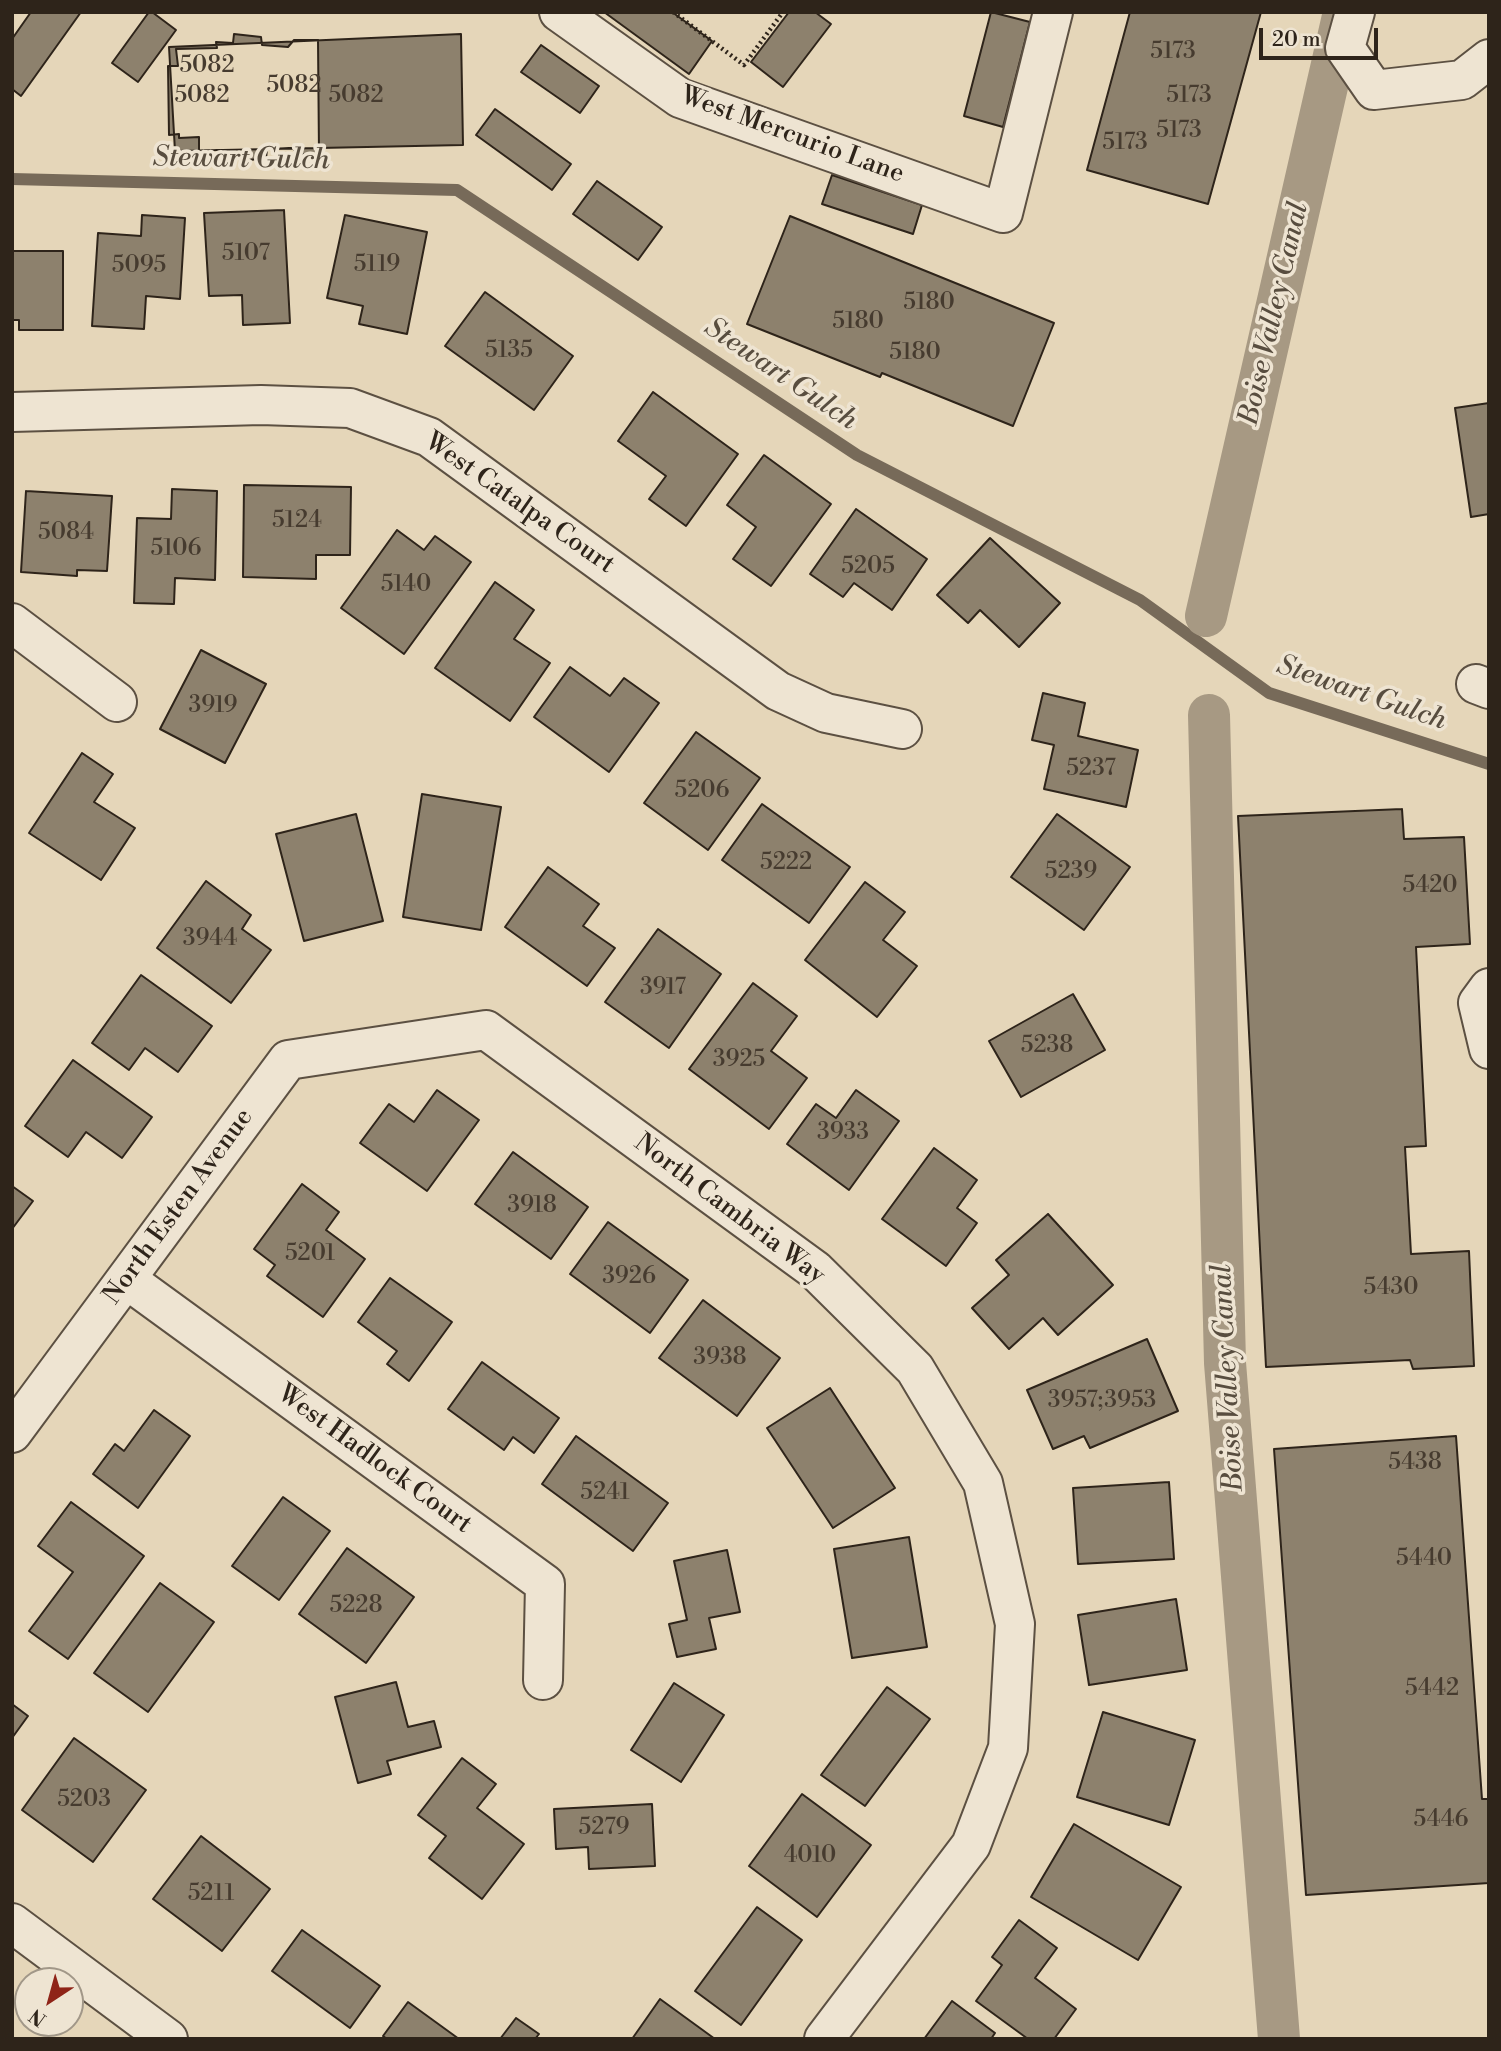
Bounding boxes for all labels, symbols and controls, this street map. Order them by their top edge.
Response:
scale bar [1263,14,1382,58]
text: 20 m [1272,27,1321,53]
house number: 5173 [1150,38,1196,66]
house number: 5082 [179,52,235,80]
house number: 5082 [266,72,322,100]
street label: West Mercurio Lane [676,81,908,191]
house number: 5082 [174,82,230,110]
house number: 5082 [328,82,384,110]
house number: 5173 [1166,82,1212,110]
house number: 5173 [1156,117,1202,145]
house number: 5173 [1102,129,1148,157]
water label: Stewart Gulch [152,142,330,178]
water label: Boise Valley Canal [1233,199,1317,429]
house number: 5107 [222,240,270,268]
house number: 5119 [354,251,400,279]
house number: 5095 [112,252,166,280]
house number: 5180 [903,289,955,317]
house number: 5180 [832,308,884,336]
water label: Stewart Gulch [697,312,863,438]
house number: 5135 [485,337,533,365]
house number: 5180 [889,339,941,367]
street label: West Catalpa Court [418,427,620,581]
house number: 5124 [272,507,322,535]
house number: 5084 [38,519,94,547]
house number: 5106 [150,535,202,563]
house number: 5205 [841,553,895,581]
house number: 5140 [381,571,431,599]
water label: Stewart Gulch [1272,649,1450,739]
house number: 3919 [189,692,237,720]
house number: 5237 [1066,755,1116,783]
house number: 5206 [675,777,729,805]
house number: 5222 [760,849,812,877]
house number: 5239 [1045,858,1097,886]
house number: 5420 [1402,872,1458,900]
house number: 3944 [183,925,237,953]
house number: 3917 [640,974,686,1002]
house number: 5238 [1021,1032,1073,1060]
house number: 3925 [713,1046,765,1074]
street label: North Esten Avenue [98,1103,260,1311]
house number: 3933 [817,1119,869,1147]
street label: North Cambria Way [627,1128,831,1292]
house number: 3918 [507,1192,557,1220]
house number: 5201 [285,1240,335,1268]
house number: 3926 [602,1263,656,1291]
water label: Boise Valley Canal [1206,1263,1252,1493]
house number: 5430 [1364,1274,1418,1302]
house number: 3938 [693,1344,747,1372]
street label: West Hadlock Court [271,1379,477,1541]
house number: 3957;3953 [1048,1387,1156,1415]
house number: 5438 [1388,1449,1442,1477]
house number: 5241 [580,1479,630,1507]
house number: 5440 [1396,1545,1452,1573]
house number: 5228 [330,1592,382,1620]
house number: 5442 [1405,1675,1459,1703]
house number: 5203 [57,1786,111,1814]
house number: 5446 [1414,1806,1468,1834]
house number: 5279 [579,1814,629,1842]
house number: 4010 [784,1842,836,1870]
house number: 5211 [188,1880,234,1908]
north arrow [14,1967,84,2037]
text: N [25,2003,51,2031]

